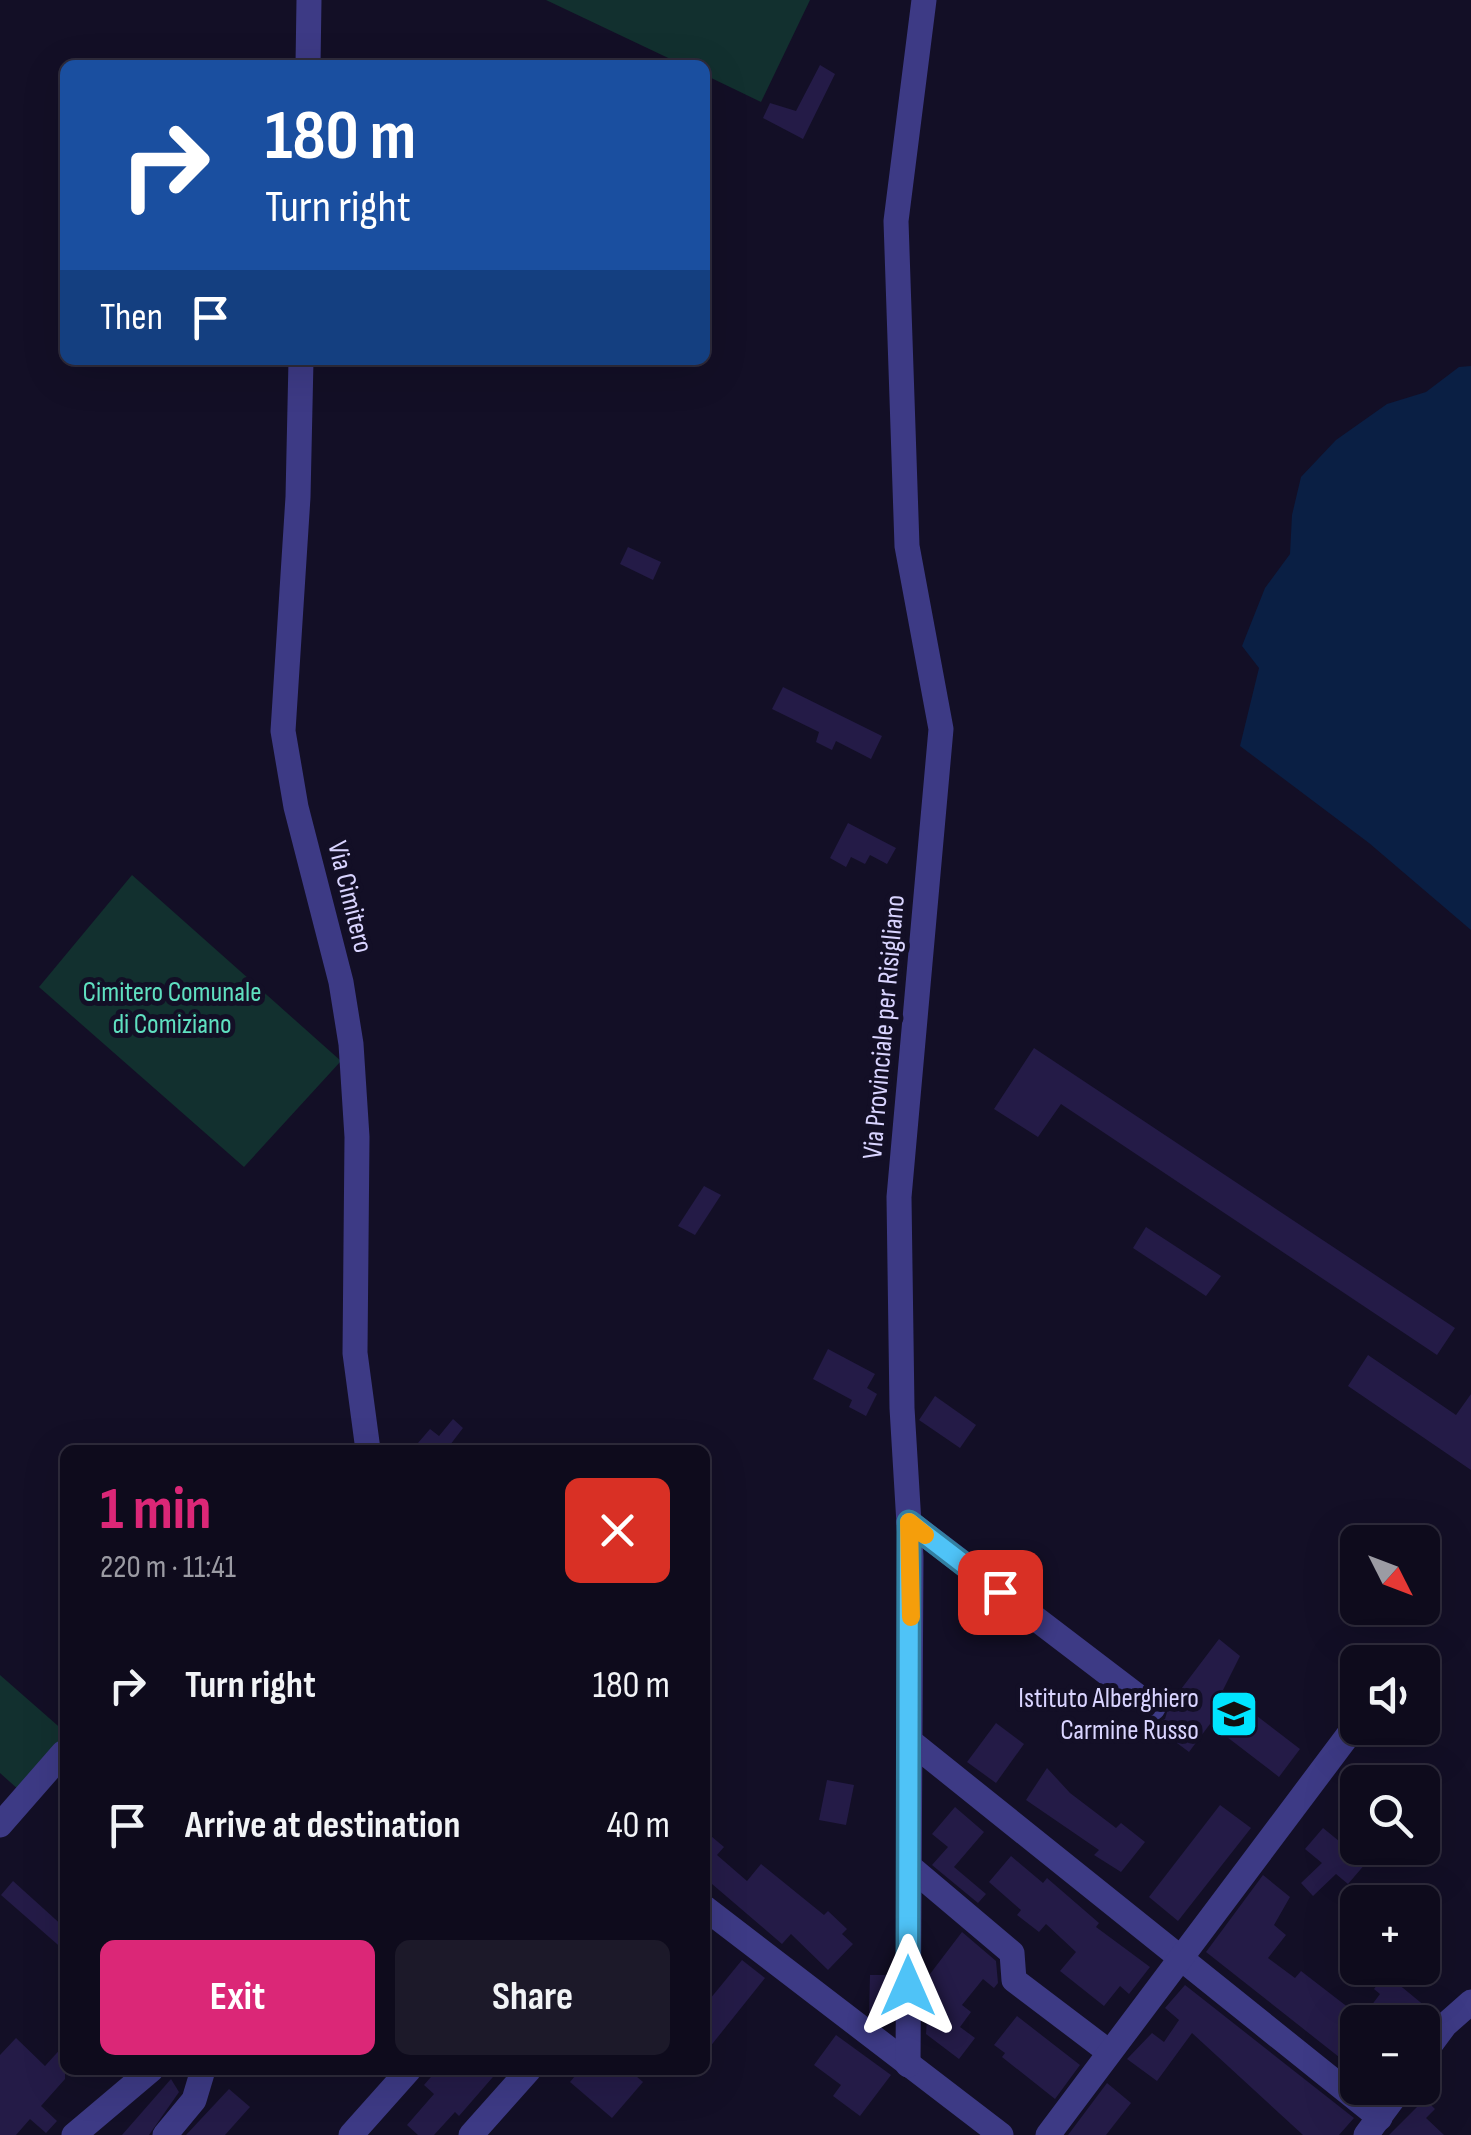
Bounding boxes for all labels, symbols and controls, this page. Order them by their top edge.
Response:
text: 180 m [265,95,416,179]
icon: right [100,100,230,230]
text: Turn right [265,180,411,235]
icon: arrive [183,290,238,345]
text: Then [100,295,163,340]
street label: Via Cimitero [320,838,380,956]
street label: Via Provinciale per Risigliano [856,893,912,1161]
park label: Cimitero Comunale di Comiziano [82,976,262,1041]
text: 1 min [100,1474,212,1546]
button: close [565,1478,670,1583]
north arrow [1340,1525,1440,1625]
map controls [1340,1525,1440,2105]
text: 220 m · 11:41 [100,1548,236,1587]
pin [958,1550,1043,1635]
icon: arrive [973,1565,1028,1620]
button: sound [1340,1645,1440,1745]
icon: right [100,1658,155,1713]
text: Turn right [185,1663,316,1708]
text: 180 m [593,1663,670,1708]
place label: Istituto Alberghiero Carmine Russo [1018,1682,1199,1747]
school or university icon: Istituto Alberghiero Carmine Russo [1208,1688,1260,1740]
button: search [1340,1765,1440,1865]
icon: arrive [100,1798,155,1853]
text: Arrive at destination [185,1803,460,1848]
text: 40 m [607,1803,670,1848]
button: + [1340,1885,1440,1985]
position arrow [856,1934,960,2038]
button: Exit [100,1940,375,2055]
button: Share [395,1940,670,2055]
button: − [1340,2005,1440,2105]

